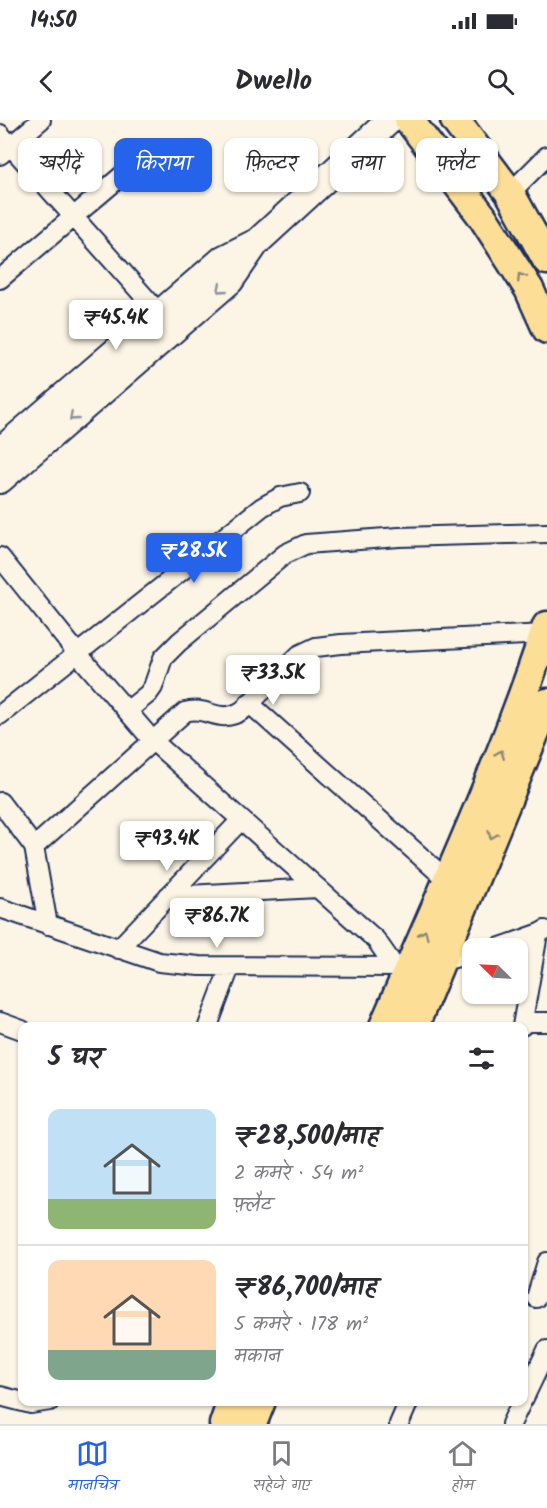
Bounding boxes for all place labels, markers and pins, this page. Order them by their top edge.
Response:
pin: ₹45.4K [67,300,165,351]
pin: ₹28.5K [145,533,243,584]
pin: ₹33.5K [224,655,322,706]
pin: ₹93.4K [118,821,216,872]
pin: ₹86.7K [168,898,266,949]

